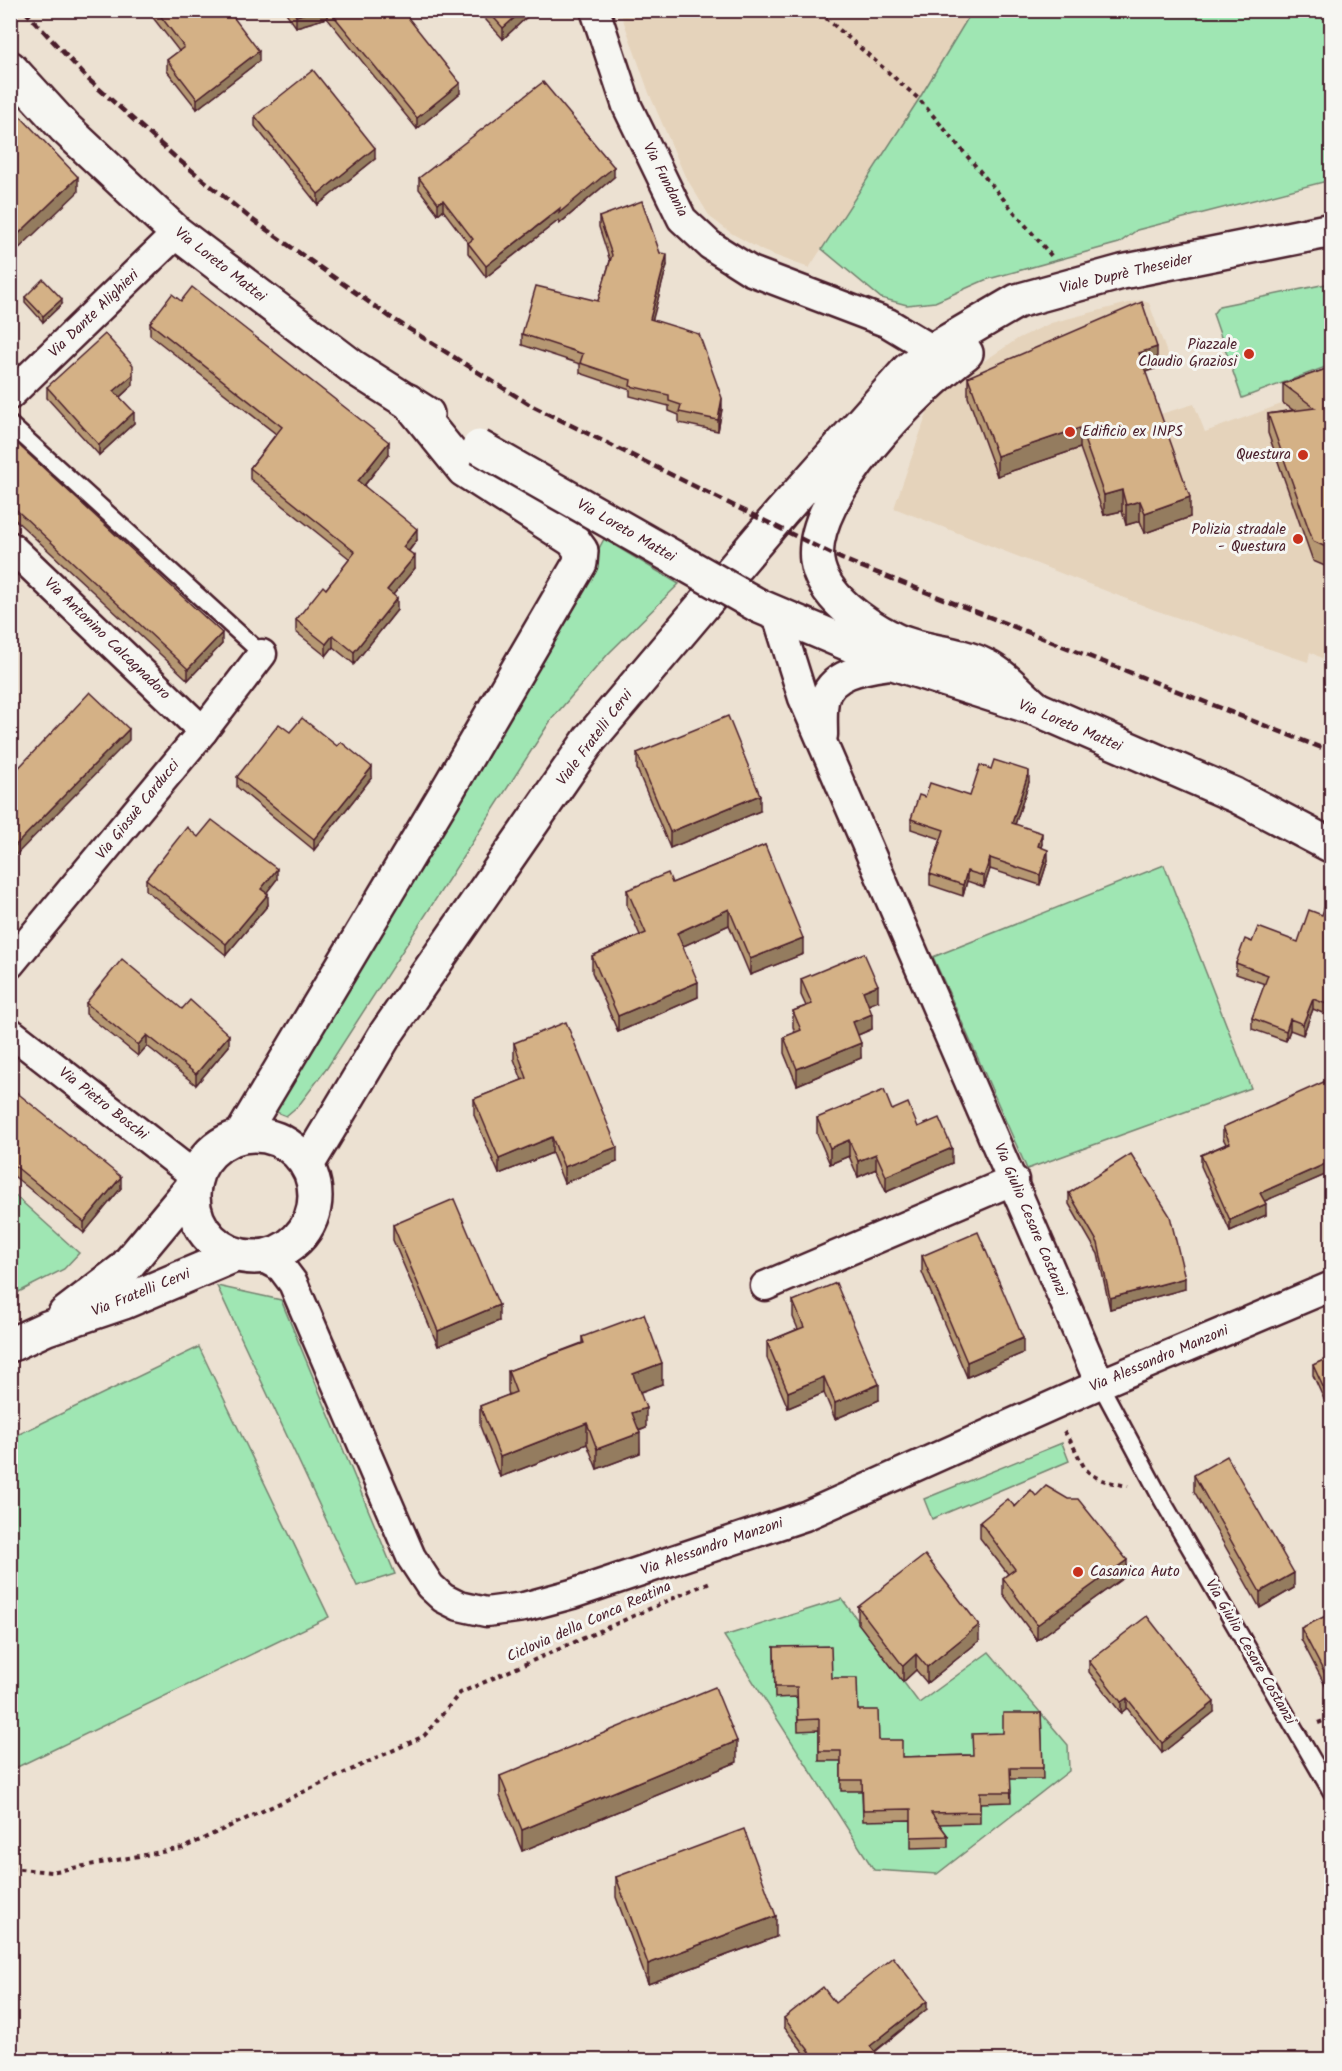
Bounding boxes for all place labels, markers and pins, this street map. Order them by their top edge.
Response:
place label: Piazzale Claudio Graziosi [1138,333,1238,374]
marker: Piazzale Claudio Graziosi [1242,347,1256,361]
place label: Edificio ex INPS [1082,420,1183,444]
marker: Edificio ex INPS [1063,425,1077,439]
place label: Questura [1236,443,1291,467]
marker: Questura [1296,448,1310,462]
place label: Polizia stradale - Questura [1191,518,1286,559]
marker: Polizia stradale - Questura [1291,532,1305,546]
place label: Casanica Auto [1090,1560,1180,1584]
marker: Casanica Auto [1071,1565,1085,1579]

